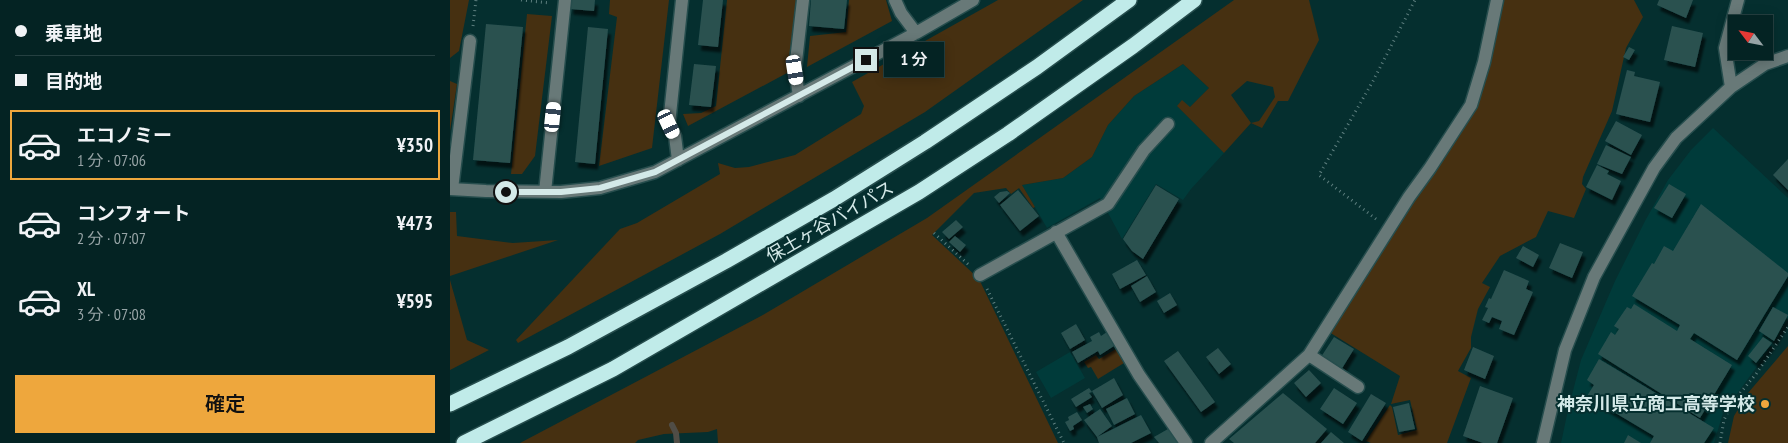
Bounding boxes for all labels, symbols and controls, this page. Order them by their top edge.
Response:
north arrow [1728,15,1772,60]
map controls [1728,15,1773,60]
text: 乗車地 [45,21,102,45]
callout: 1 分 [884,42,944,78]
route end [855,49,877,71]
text: 1 分 [901,49,927,69]
car [785,54,804,86]
text: 目的地 [45,69,102,93]
car [543,101,562,133]
car [655,107,682,141]
icon: car [17,123,62,168]
text: エコノミー [77,123,172,147]
text: ¥350 [397,133,433,157]
text: 1 分 · 07:06 [77,150,146,170]
street label: 保土ヶ谷バイパス [762,176,898,267]
route start [495,181,517,203]
icon: car [17,201,62,246]
text: コンフォート [77,201,190,225]
text: ¥473 [397,211,433,235]
text: 2 分 · 07:07 [77,228,146,248]
text: XL [77,277,95,301]
icon: car [17,279,62,324]
text: ¥595 [397,289,433,313]
text: 3 分 · 07:08 [77,304,146,324]
button: 確定 [15,375,435,433]
place label: 神奈川県立商工高等学校 [1557,392,1755,415]
marker: 神奈川県立商工高等学校 [1759,398,1771,410]

